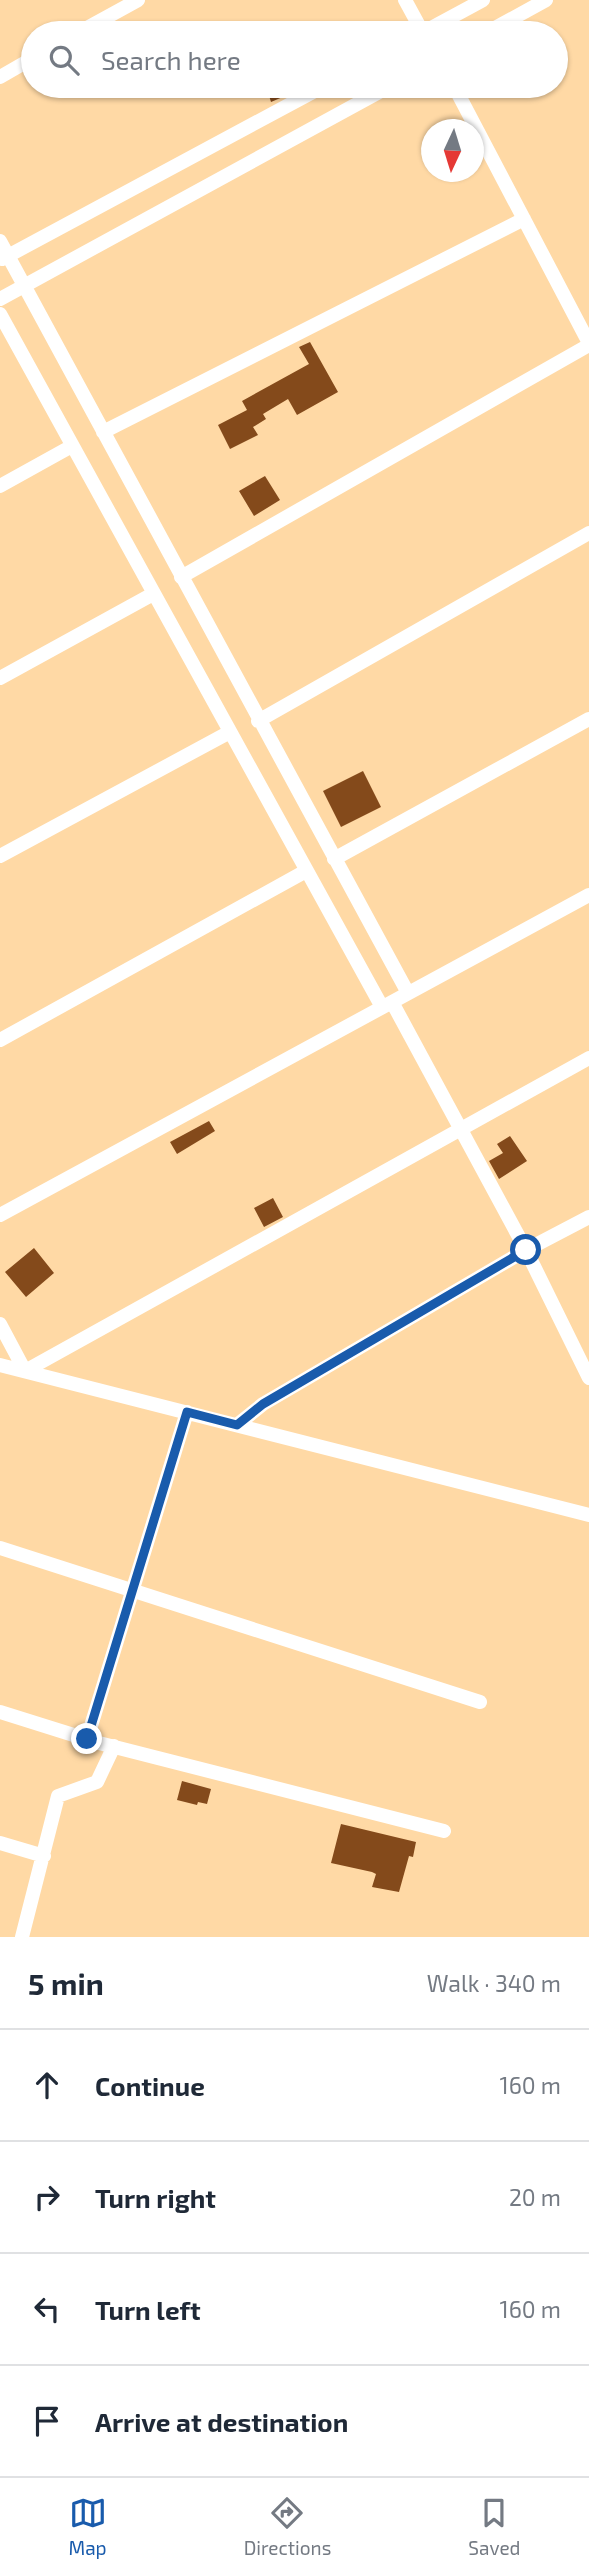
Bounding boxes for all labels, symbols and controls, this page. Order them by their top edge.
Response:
search box [21,21,568,98]
icon: search [45,41,83,79]
text: Search here [101,44,241,75]
north arrow [421,119,484,182]
route start [510,1234,541,1265]
route end [71,1723,102,1754]
text: 5 min [28,1965,104,2001]
text: Walk · 340 m [427,1969,561,1997]
icon: ahead [28,2066,66,2104]
text: Continue [95,2070,205,2101]
text: 160 m [500,2071,561,2099]
icon: right [28,2178,66,2216]
text: Turn right [95,2182,216,2213]
text: 20 m [509,2183,561,2211]
icon: left [28,2290,66,2328]
text: Turn left [95,2294,201,2325]
text: 160 m [500,2295,561,2323]
icon: arrive [28,2402,66,2440]
text: Arrive at destination [95,2406,348,2437]
tab: Map [69,2494,107,2559]
tab: Directions [244,2494,331,2559]
tab: Saved [468,2494,520,2559]

